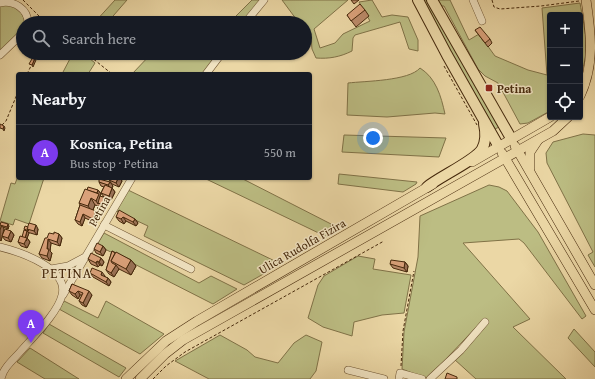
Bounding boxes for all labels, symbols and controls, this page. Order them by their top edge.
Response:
map controls [547,12,583,120]
button: + [547,12,583,48]
search box [16,16,312,60]
icon: search [30,27,52,49]
text: Search here [62,28,136,49]
button: − [547,48,583,84]
place label: Petina [497,80,532,97]
marker: Petina [484,83,494,93]
button: locate [547,84,583,120]
text: Nearby [32,86,86,111]
your location [363,128,383,148]
text: Kosnica, Petina [70,133,173,154]
text: A [41,143,49,162]
text: 550 m [264,143,296,162]
text: Bus stop · Petina [70,154,158,173]
street label: Petina [84,193,114,229]
street label: Ulica Rudolfa Fizira [255,214,349,278]
district label: PETINA [42,263,92,283]
pin: A [18,310,44,343]

